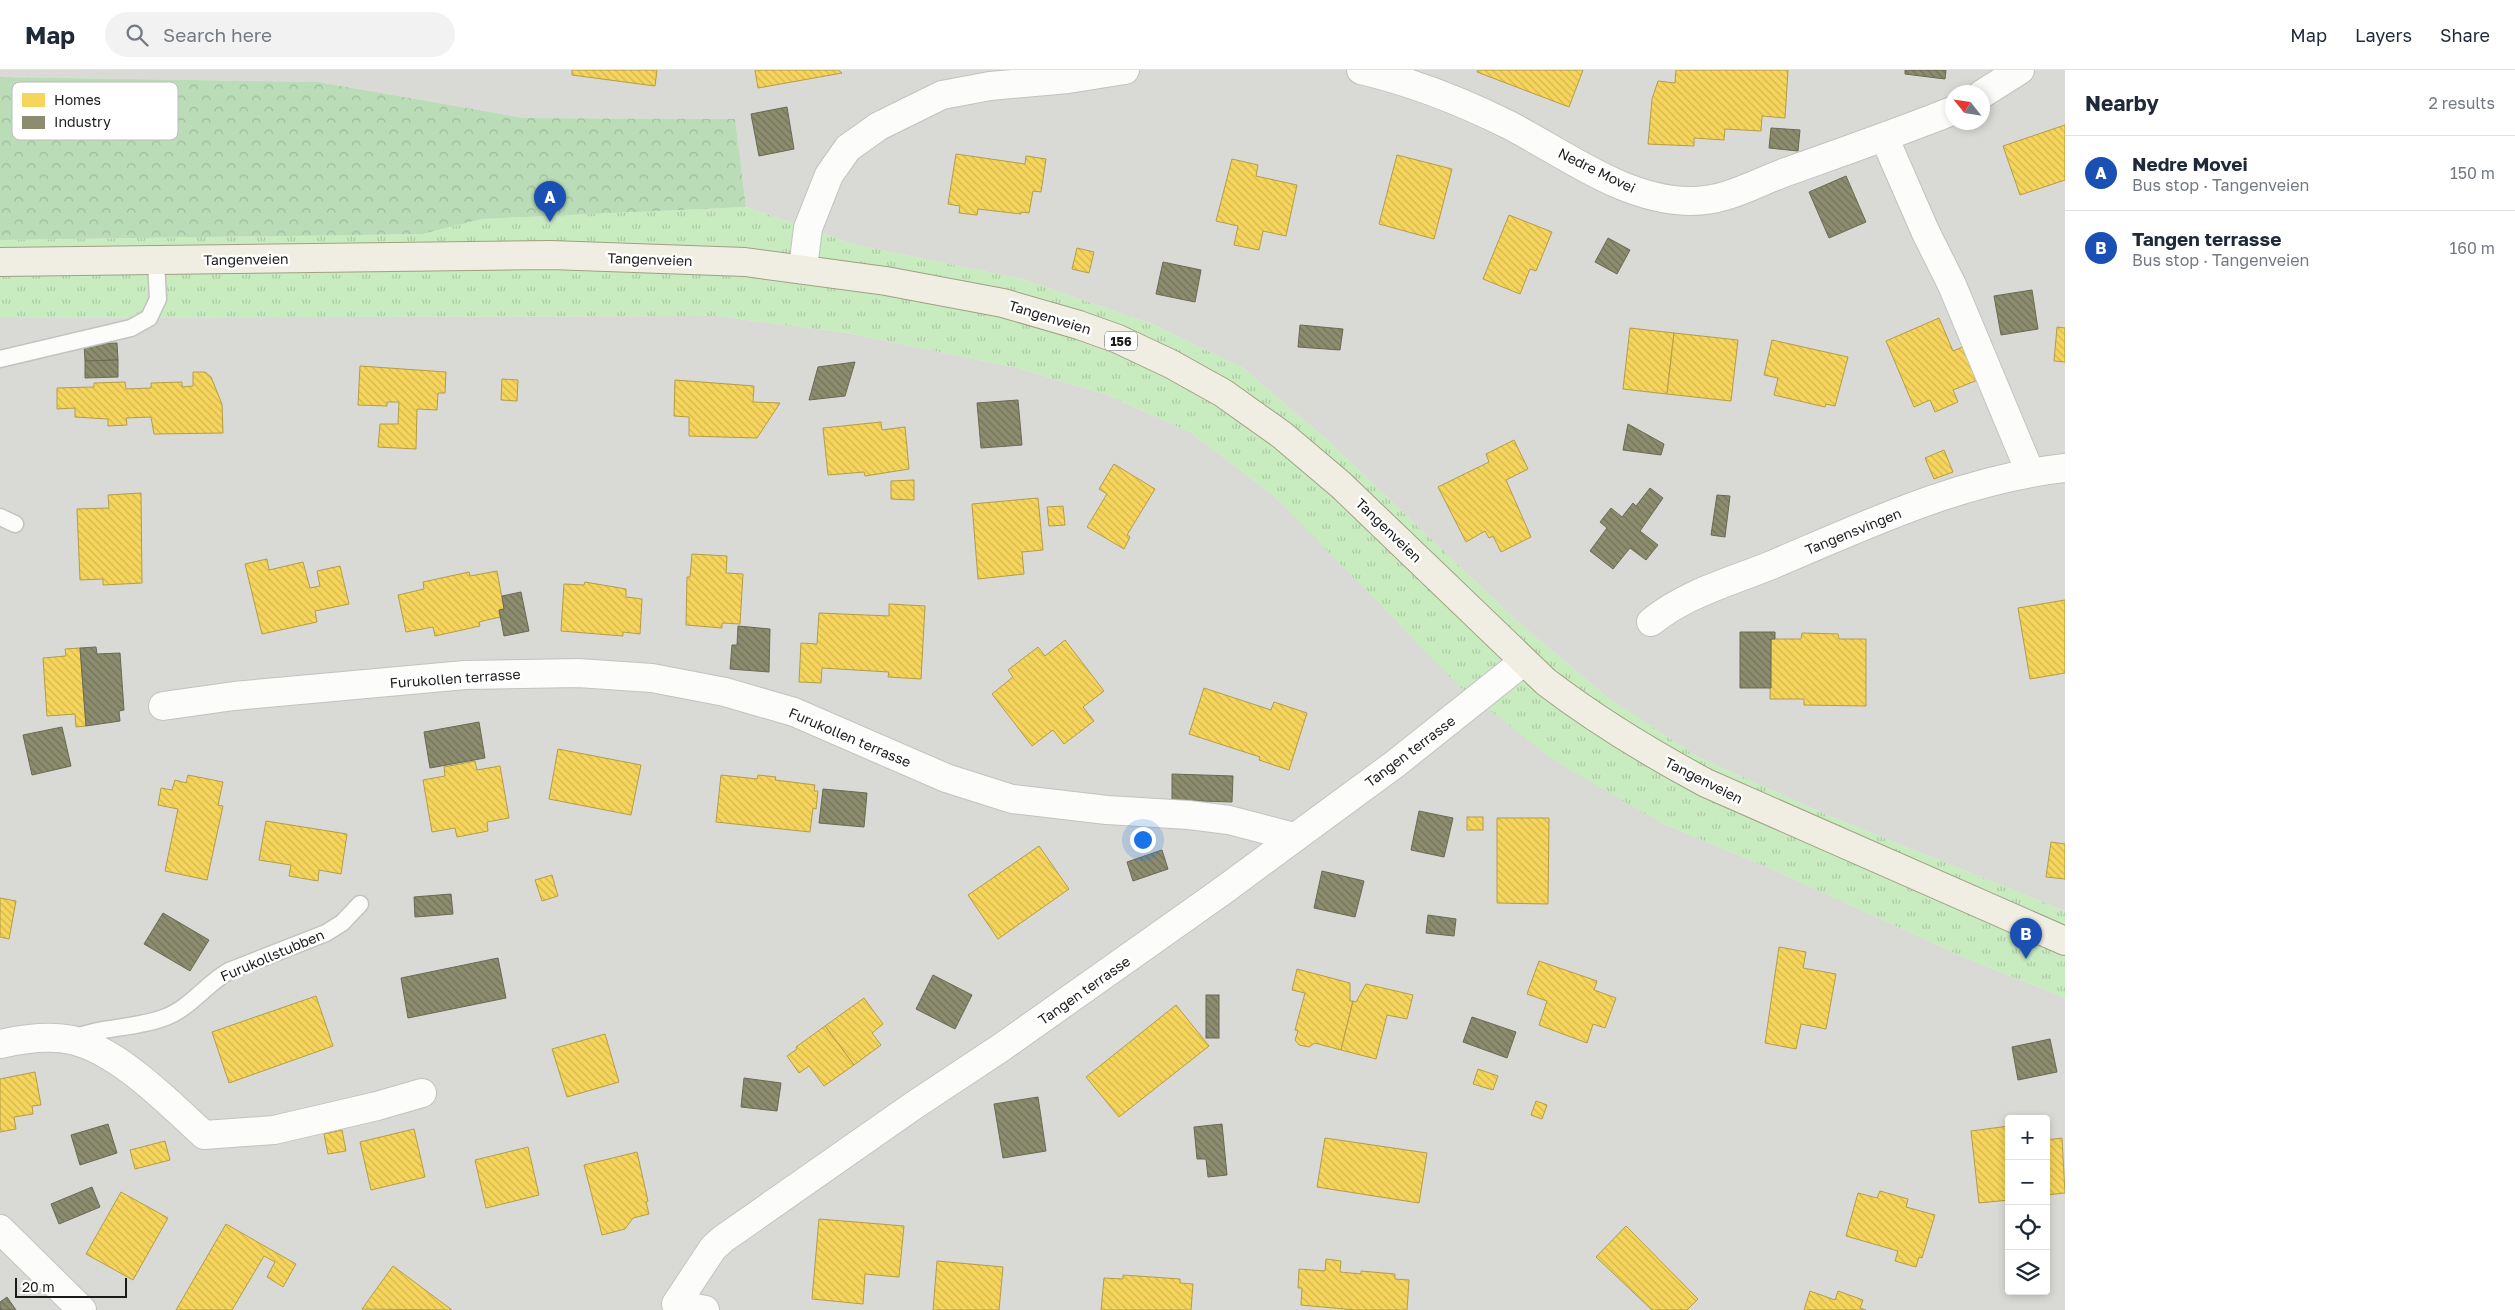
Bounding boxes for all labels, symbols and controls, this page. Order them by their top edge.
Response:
search box [105,12,455,57]
text: Map [25,20,75,49]
icon: search [123,21,151,49]
text: Search here [163,23,272,46]
text: Map [2290,24,2327,46]
text: Layers [2355,24,2412,46]
text: Share [2440,24,2490,46]
legend [12,82,178,140]
north arrow [1945,85,1990,130]
text: Nearby [2085,90,2159,116]
text: Homes [54,91,101,108]
text: 2 results [2429,93,2495,113]
text: Industry [54,113,111,130]
street label: Nedre Movei [1556,144,1638,196]
text: Nedre Movei [2132,152,2248,175]
text: A [2095,163,2107,183]
text: 150 m [2450,163,2495,183]
text: Bus stop · Tangenveien [2132,175,2309,195]
pin: A [534,181,566,222]
text: Tangen terrasse [2132,227,2281,250]
text: B [2095,238,2107,258]
text: 160 m [2449,238,2495,258]
street label: Tangenveien [607,249,693,269]
street label: Tangenveien [203,250,289,268]
text: Bus stop · Tangenveien [2132,250,2309,270]
street label: Tangenveien [1007,296,1093,338]
road number: 156 [1105,332,1137,350]
street label: Tangenveien [1352,494,1426,566]
street label: Tangensvingen [1802,504,1904,558]
street label: Furukollen terrasse [389,665,521,691]
street label: Furukollen terrasse [786,704,914,770]
street label: Tangen terrasse [1362,712,1458,790]
street label: Tangenveien [1662,753,1746,807]
your location [1130,827,1156,853]
pin: B [2010,918,2042,959]
street label: Furukollstubben [218,925,326,985]
street label: Tangen terrasse [1035,952,1133,1028]
map controls [2005,1115,2050,1295]
button: + [2005,1115,2050,1160]
button: − [2005,1160,2050,1205]
button: locate [2005,1205,2050,1250]
button: layers [2005,1250,2050,1295]
scale bar [15,1275,128,1298]
text: 20 m [22,1278,55,1295]

